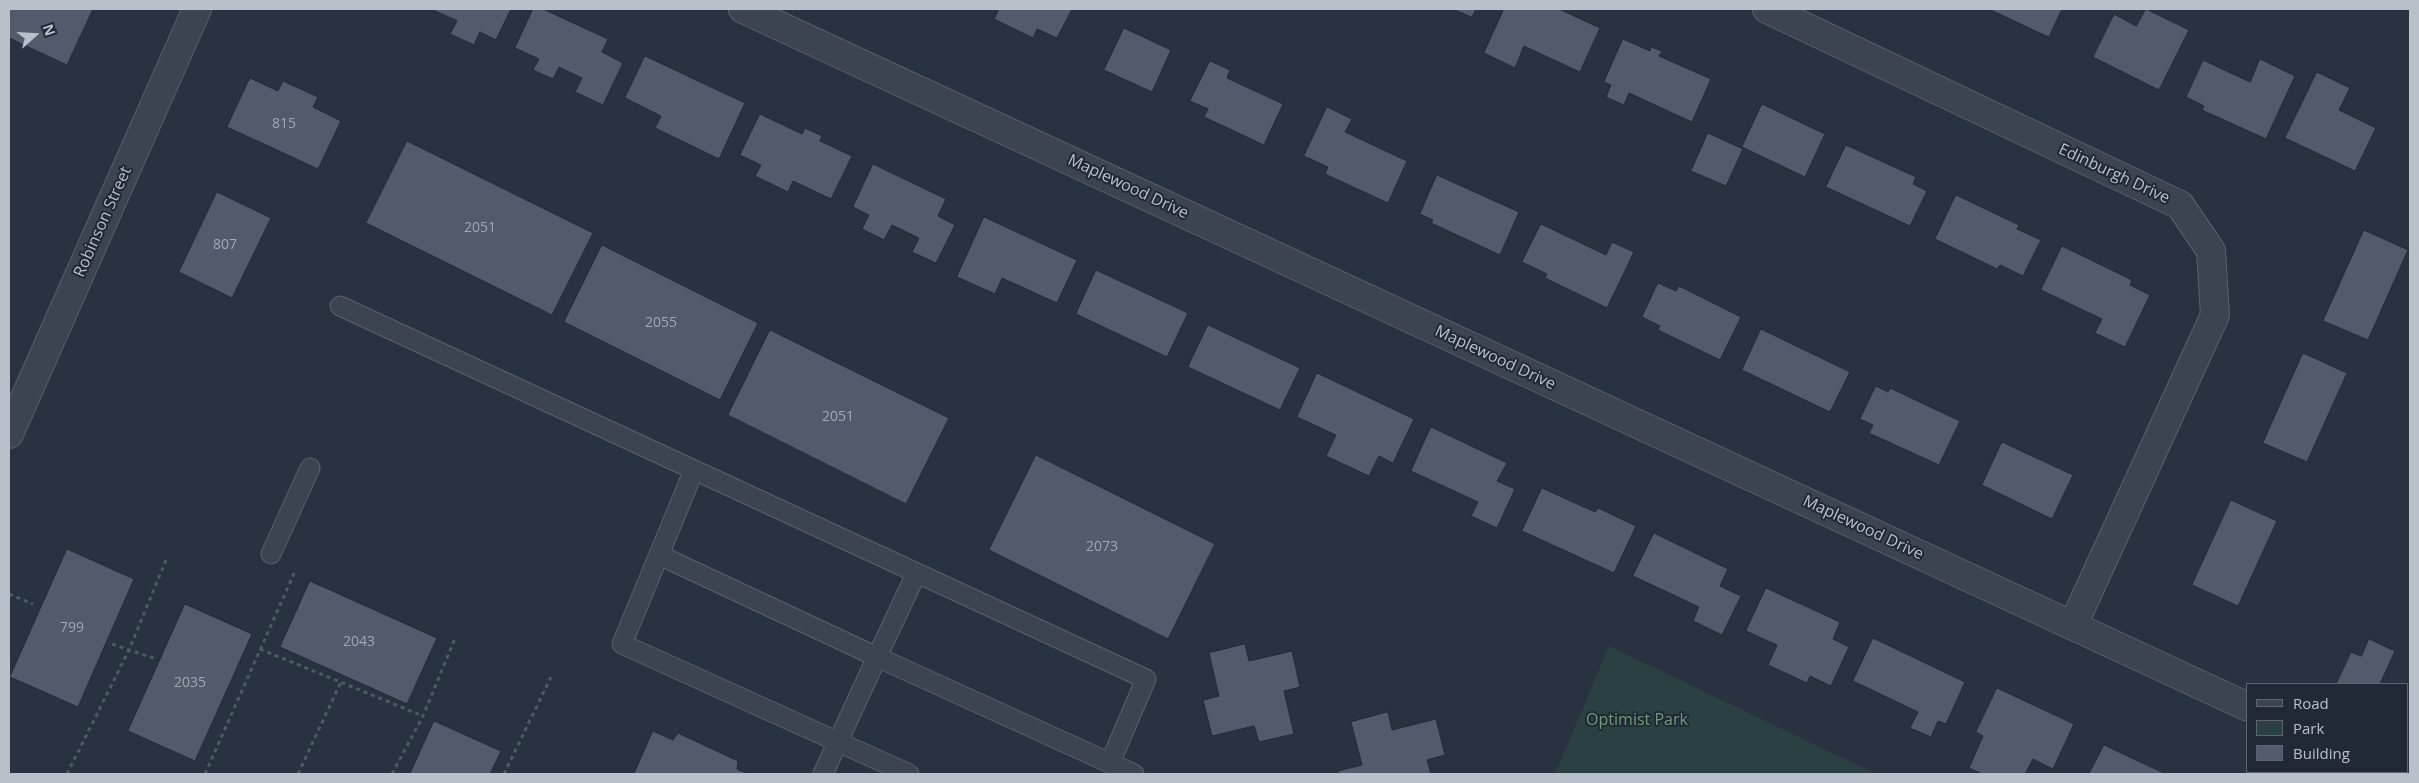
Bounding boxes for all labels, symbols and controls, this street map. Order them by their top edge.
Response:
north arrow [10,10,60,60]
text: N [39,21,60,38]
house number: 815 [272,116,296,132]
street label: Edinburgh Drive [2055,140,2173,208]
street label: Maplewood Drive [1065,151,1191,223]
street label: Robinson Street [70,164,136,280]
house number: 2051 [464,220,496,236]
house number: 807 [213,237,237,253]
house number: 2055 [645,315,677,331]
street label: Maplewood Drive [1432,322,1558,394]
house number: 2051 [822,409,854,425]
street label: Maplewood Drive [1800,492,1926,564]
house number: 2073 [1086,539,1118,555]
house number: 799 [60,620,84,636]
house number: 2043 [343,634,375,650]
house number: 2035 [174,675,206,691]
legend [2246,683,2409,773]
text: Road [2293,693,2329,713]
park label: Optimist Park [1586,710,1688,730]
text: Park [2293,718,2324,738]
text: Building [2293,743,2350,763]

